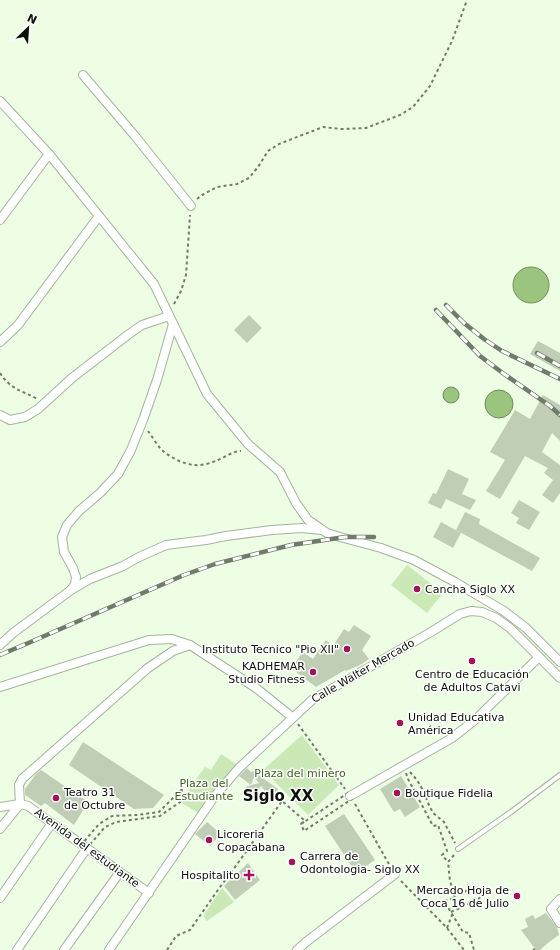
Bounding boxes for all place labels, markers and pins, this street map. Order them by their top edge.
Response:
place label: Cancha Siglo XX [425,583,515,596]
marker: Cancha Siglo XX [412,584,422,594]
place label: Instituto Tecnico "Pio XII" [202,643,339,656]
marker: Instituto Tecnico "Pio XII" [342,644,352,654]
marker: Centro de Educación de Adultos Catavi [467,656,477,666]
place label: KADHEMAR Studio Fitness [228,660,305,686]
marker: KADHEMAR Studio Fitness [308,667,318,677]
place label: Centro de Educación de Adultos Catavi [415,668,529,694]
place label: Unidad Educativa América [408,711,505,737]
marker: Unidad Educativa América [395,718,405,728]
place label: Teatro 31 de Octubre [63,786,126,812]
place label: Boutique Fidelia [405,787,493,800]
marker: Boutique Fidelia [392,788,402,798]
marker: Teatro 31 de Octubre [51,793,61,803]
place label: Licoreria Copacabana [217,828,285,854]
marker: Licoreria Copacabana [204,835,214,845]
place label: Carrera de Odontologia- Siglo XX [300,850,420,876]
marker: Carrera de Odontologia- Siglo XX [287,857,297,867]
place label: Hospitalito [181,869,240,882]
marker: Hospitalito [243,869,255,881]
place label: Mercado Hoja de Coca 16 de Julio [416,884,509,910]
marker: Mercado Hoja de Coca 16 de Julio [512,891,522,901]

